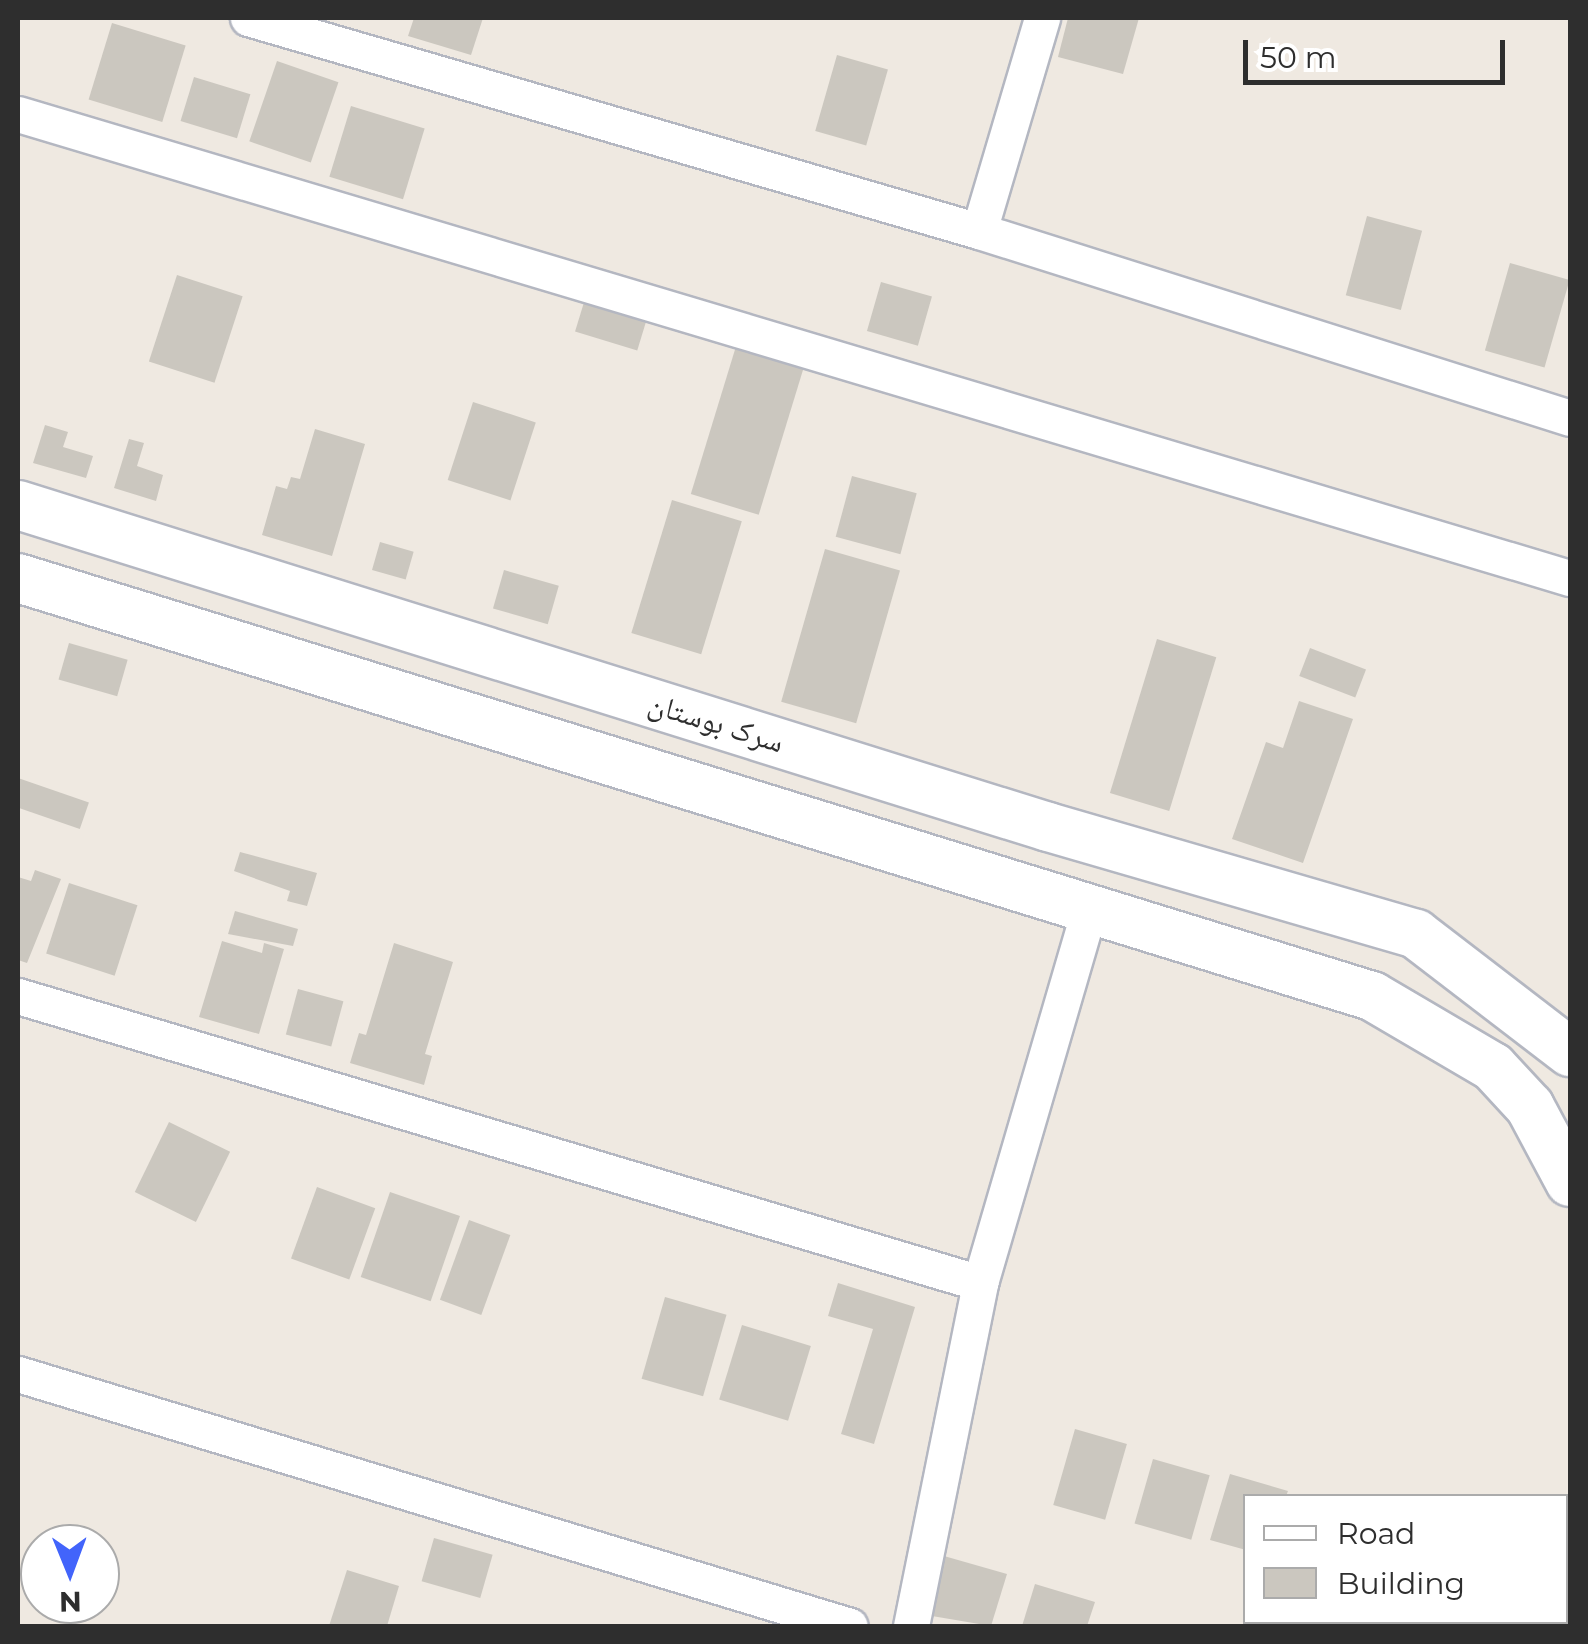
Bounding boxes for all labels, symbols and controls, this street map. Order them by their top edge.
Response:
scale bar [1248,20,1510,82]
text: 50 m [1260,39,1337,76]
street label: سرک بوستان [644,685,788,761]
legend [1243,1494,1568,1624]
text: Road [1337,1515,1415,1552]
north arrow [20,1524,120,1624]
text: Building [1337,1565,1465,1602]
text: N [59,1585,82,1619]

